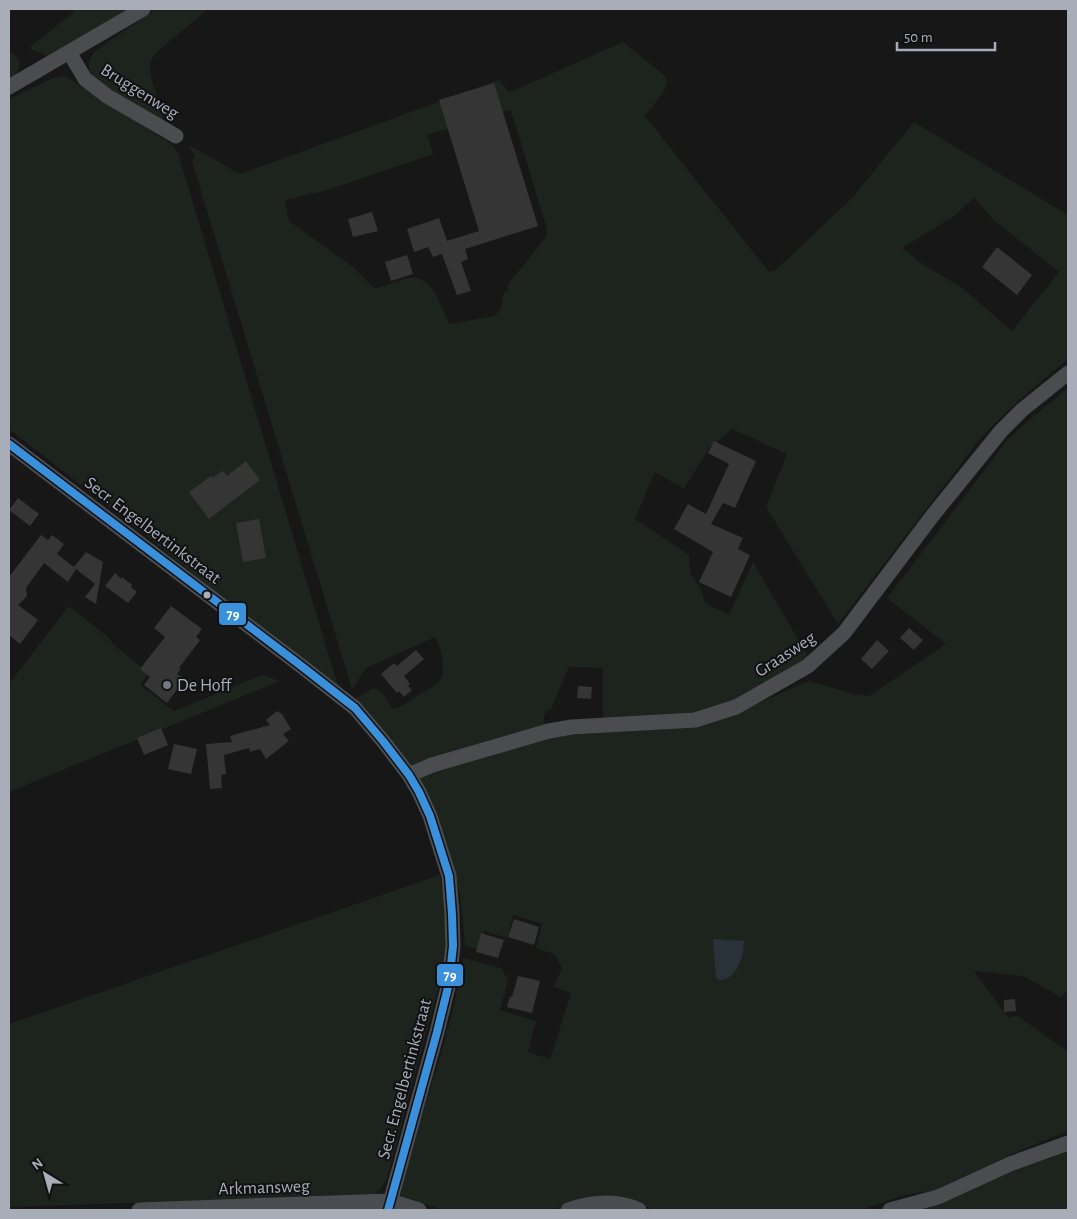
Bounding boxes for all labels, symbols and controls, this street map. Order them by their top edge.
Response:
scale bar [897,20,994,52]
text: 50 m [904,30,933,45]
street label: Bruggenweg [97,61,182,123]
street label: Secr. Engelbertinkstraat [81,474,224,588]
unlabelled marker [202,590,212,600]
line badge: 79 [218,602,247,626]
text: 79 [227,608,240,622]
street label: Graasweg [752,629,819,681]
place label: De Hoff [177,677,233,695]
marker: De Hoff [161,679,173,691]
line badge: 79 [436,963,464,987]
text: 79 [444,969,457,983]
street label: Secr. Engelbertinkstraat [375,997,435,1161]
north arrow [20,1149,70,1199]
text: N [30,1156,46,1173]
street label: Arkmansweg [218,1177,310,1199]

